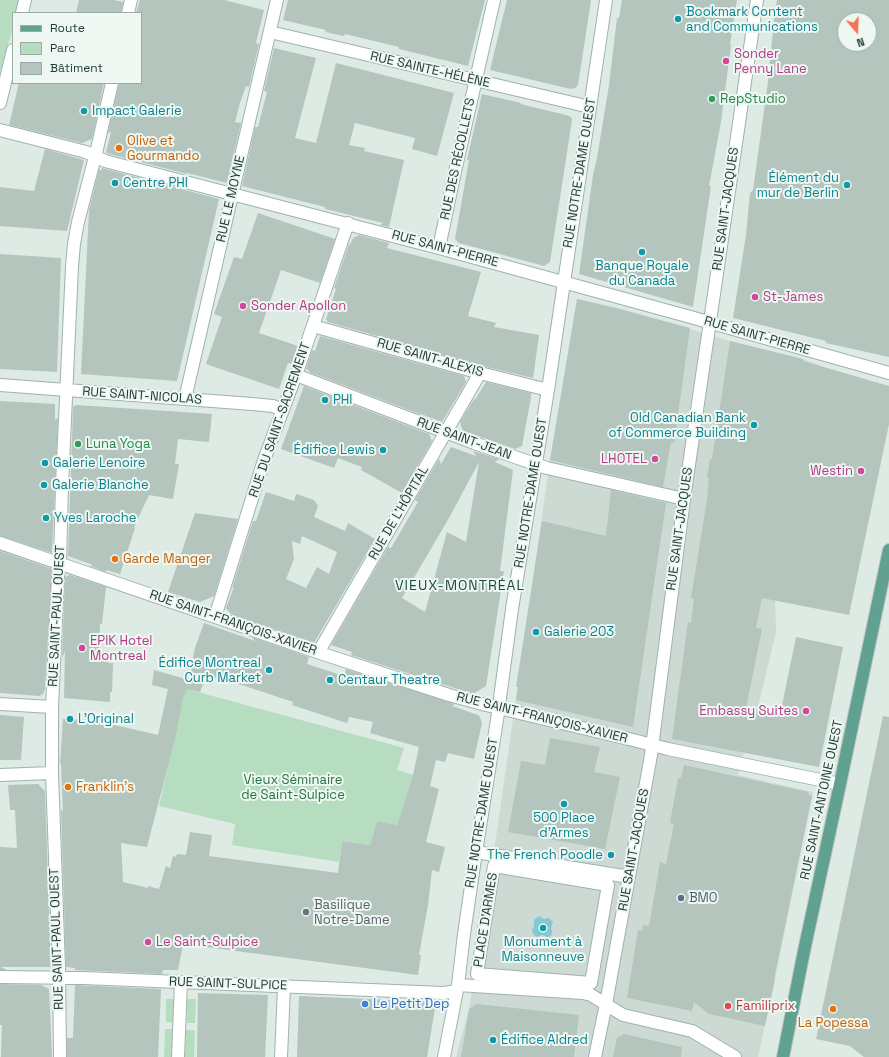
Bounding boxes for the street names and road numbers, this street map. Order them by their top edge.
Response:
street label: RUE SAINTE-HÉLÈNE [369,49,491,91]
street label: RUE DES RÉCOLLETS [437,97,479,221]
street label: RUE NOTRE-DAME OUEST [560,97,600,249]
street label: RUE SAINT-JACQUES [710,146,742,272]
street label: RUE LE MOYNE [213,154,249,244]
street label: RUE SAINT-PIERRE [390,227,500,271]
street label: RUE SAINT-PIERRE [702,313,812,359]
street label: RUE SAINT-ALEXIS [375,335,485,381]
street label: RUE DU SAINT-SACREMENT [246,340,314,500]
street label: RUE SAINT-NICOLAS [82,384,202,408]
street label: RUE SAINT-JEAN [414,415,514,463]
street label: RUE NOTRE-DAME OUEST [511,417,551,569]
street label: RUE DE L'HÔPITAL [366,463,432,563]
street label: RUE SAINT-JACQUES [664,466,696,592]
street label: RUE SAINT-PAUL OUEST [45,545,69,687]
street label: RUE SAINT-FRANÇOIS-XAVIER [147,587,319,659]
street label: RUE SAINT-FRANÇOIS-XAVIER [455,689,629,747]
street label: RUE SAINT-ANTOINE OUEST [797,719,847,881]
street label: RUE NOTRE-DAME OUEST [462,737,502,889]
street label: RUE SAINT-JACQUES [616,787,652,913]
street label: RUE SAINT-PAUL OUEST [47,868,67,1010]
street label: PLACE D'ARMES [471,872,501,968]
street label: RUE SAINT-SULPICE [169,974,287,994]

